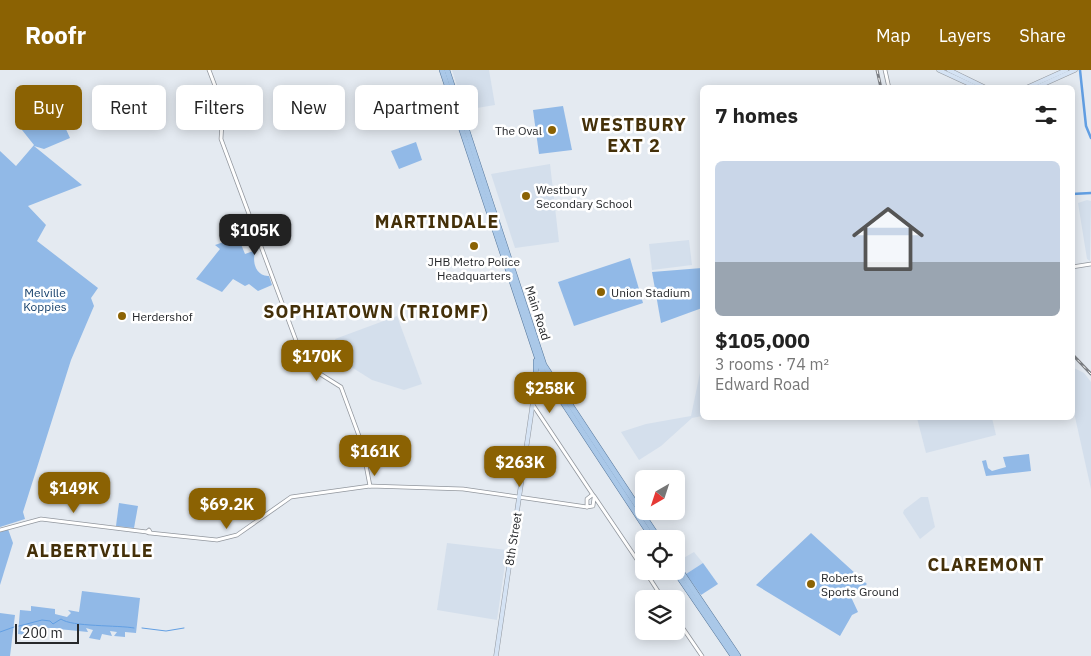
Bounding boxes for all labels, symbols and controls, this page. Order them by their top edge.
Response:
text: Roofr [25,19,86,51]
text: Map [876,24,911,47]
text: Layers [939,24,991,47]
text: Share [1019,24,1066,47]
chip: Buy [15,85,82,130]
chip: Rent [92,85,166,130]
chip: Filters [176,85,263,130]
chip: New [273,85,345,130]
chip: Apartment [355,85,478,130]
text: 7 homes [715,101,798,129]
icon: filters [1032,101,1060,129]
district label: WESTBURY EXT 2 [581,113,687,157]
place label: The Oval [495,123,542,138]
marker: The Oval [546,124,558,136]
place label: Westbury Secondary School [536,182,632,211]
marker: Westbury Secondary School [520,190,532,202]
icon: home [843,194,933,284]
district label: MARTINDALE [375,210,499,233]
pin: $105K [220,214,290,256]
text: $105K [230,220,280,240]
marker: JHB Metro Police Headquarters [468,240,480,252]
place label: JHB Metro Police Headquarters [428,254,521,283]
street label: Main Road [522,284,554,342]
park label: Melville Koppies [23,285,67,314]
place label: Union Stadium [611,285,690,300]
marker: Union Stadium [595,286,607,298]
district label: SOPHIATOWN (TRIOMF) [263,300,489,323]
place label: Herdershof [132,309,193,324]
marker: Herdershof [116,310,128,322]
text: $105,000 [715,326,810,354]
pin: $170K [282,340,352,382]
text: $170K [292,346,342,366]
text: 3 rooms · 74 m² [715,354,829,374]
pin: $258K [515,372,585,414]
text: Edward Road [715,374,810,394]
text: $258K [525,378,575,398]
pin: $161K [340,434,410,477]
text: $161K [350,441,400,461]
pin: $263K [485,446,555,488]
text: $263K [495,452,545,472]
north arrow [635,470,685,520]
map controls [635,470,685,640]
pin: $149K [39,472,109,514]
text: $149K [49,478,99,498]
pin: $69.2K [186,488,268,530]
text: $69.2K [200,494,254,514]
street label: 8th Street [501,511,525,567]
button: locate [635,530,685,580]
district label: ALBERTVILLE [26,539,154,562]
district label: CLAREMONT [927,553,1045,576]
place label: Roberts Sports Ground [821,570,899,599]
marker: Roberts Sports Ground [805,578,817,590]
button: layers [635,590,685,640]
scale bar [15,621,79,644]
text: 200 m [22,624,63,642]

